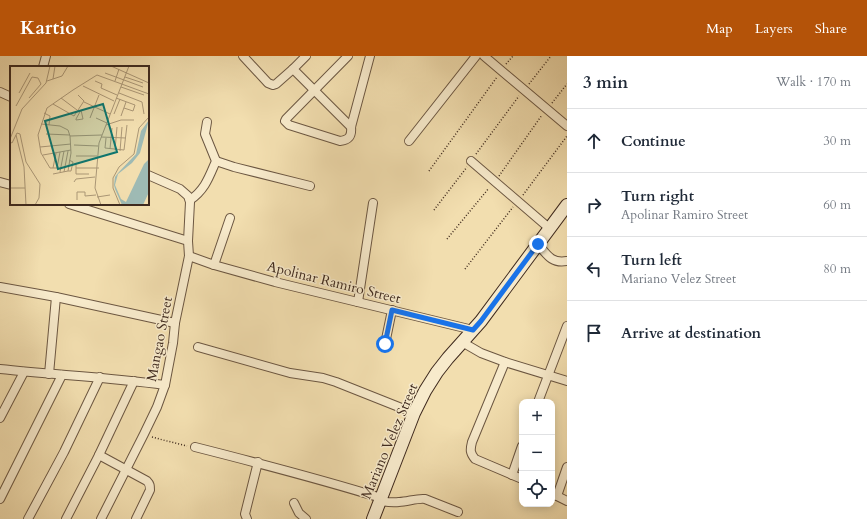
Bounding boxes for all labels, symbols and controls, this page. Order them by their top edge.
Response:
text: Kartio [20,15,76,41]
text: Map [706,19,733,38]
text: Layers [755,19,793,38]
text: Share [815,19,847,38]
inset map [10,66,149,205]
text: 3 min [583,71,628,94]
text: Walk · 170 m [776,73,851,91]
icon: ahead [583,130,605,152]
text: Continue [621,131,686,151]
text: 30 m [823,132,851,150]
text: Turn right [621,186,694,206]
icon: right [583,194,605,216]
text: 60 m [823,196,851,214]
text: Apolinar Ramiro Street [621,206,748,224]
route end [529,235,547,253]
text: Turn left [621,250,682,270]
street label: Apolinar Ramiro Street [265,257,403,308]
icon: left [583,258,605,280]
text: 80 m [823,260,851,278]
text: Mariano Velez Street [621,270,736,288]
street label: Mangao Street [142,294,177,383]
icon: arrive [583,322,605,344]
text: Arrive at destination [621,323,761,343]
route start [376,335,394,353]
street label: Mariano Velez Street [357,380,423,502]
map controls [519,399,555,507]
button: + [519,399,555,435]
button: − [519,435,555,471]
button: locate [519,471,555,507]

